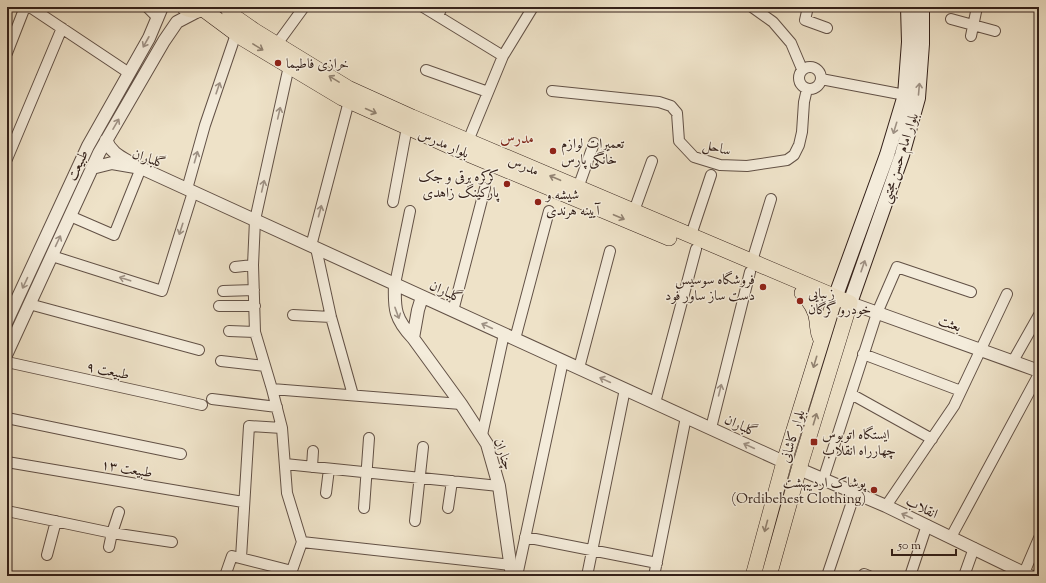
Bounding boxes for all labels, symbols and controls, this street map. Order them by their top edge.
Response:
one-way arrow [142,36,149,48]
one-way arrow [252,43,263,51]
place label: خرازی فاطیما [286,55,349,75]
marker: خرازی فاطیما [273,58,283,68]
one-way arrow [329,75,340,83]
one-way arrow [214,82,222,94]
one-way arrow [915,83,922,96]
one-way arrow [275,107,283,120]
one-way arrow [364,108,376,115]
street label: بلوار امام حسن مجتبی [877,110,926,207]
one-way arrow [112,118,120,130]
one-way arrow [891,122,898,135]
street label: بلوار مدرس [415,125,472,165]
district label: مدرس [500,129,534,150]
place label: تعمیرات لوازم خانگی پارس [561,135,625,171]
street label: ساحل [700,136,733,162]
street label: گلباران [129,145,168,175]
marker: تعمیرات لوازم خانگی پارس [548,146,558,156]
street label: طبیعت [63,147,95,185]
one-way arrow [193,151,200,164]
street label: مدرس [505,151,542,182]
place label: کرکره برقی و جک پارکینگ زاهدی [418,168,500,204]
one-way arrow [549,174,561,181]
marker: کرکره برقی و جک پارکینگ زاهدی [502,179,512,189]
one-way arrow [259,180,267,193]
place label: شیشه و آیینه هرندی [544,186,601,222]
marker: شیشه و آیینه هرندی [533,197,543,207]
one-way arrow [317,205,324,218]
one-way arrow [613,213,625,221]
one-way arrow [177,222,184,235]
one-way arrow [55,235,62,247]
one-way arrow [860,260,867,273]
place label: فروشگاه سوسیس دست ساز ساور فود [665,270,755,307]
one-way arrow [118,275,131,282]
one-way arrow [21,277,28,289]
street label: گلباران [425,277,465,309]
marker: فروشگاه سوسیس دست ساز ساور فود [758,282,768,292]
place label: زیبایی خودرو گرگان [808,285,871,321]
marker: زیبایی خودرو گرگان [795,296,805,306]
one-way arrow [394,307,402,319]
street label: بعثت [935,311,964,338]
one-way arrow [481,322,493,329]
one-way arrow [811,355,818,368]
street label: طبیعت ۹ [84,358,131,386]
one-way arrow [599,376,611,383]
one-way arrow [717,384,724,397]
street label: بلوار کاشانی [776,407,812,466]
street label: گلباران [720,411,760,443]
one-way arrow [812,412,819,425]
place label: ایستگاه اتوبوس چهارراه انقلاب [822,425,896,462]
street label: چناران [487,436,517,473]
marker: ایستگاه اتوبوس چهارراه انقلاب [809,437,819,447]
one-way arrow [743,442,755,449]
street label: طبیعت ۱۳ [99,456,154,484]
place label: پوشاک اردیبهشت (Ordibehest Clothing) [731,474,867,510]
marker: پوشاک اردیبهشت (Ordibehest Clothing) [869,485,879,495]
street label: انقلاب [902,492,941,525]
one-way arrow [901,512,913,519]
one-way arrow [762,520,770,533]
scale bar [892,531,956,557]
text: 50 m [897,537,921,555]

